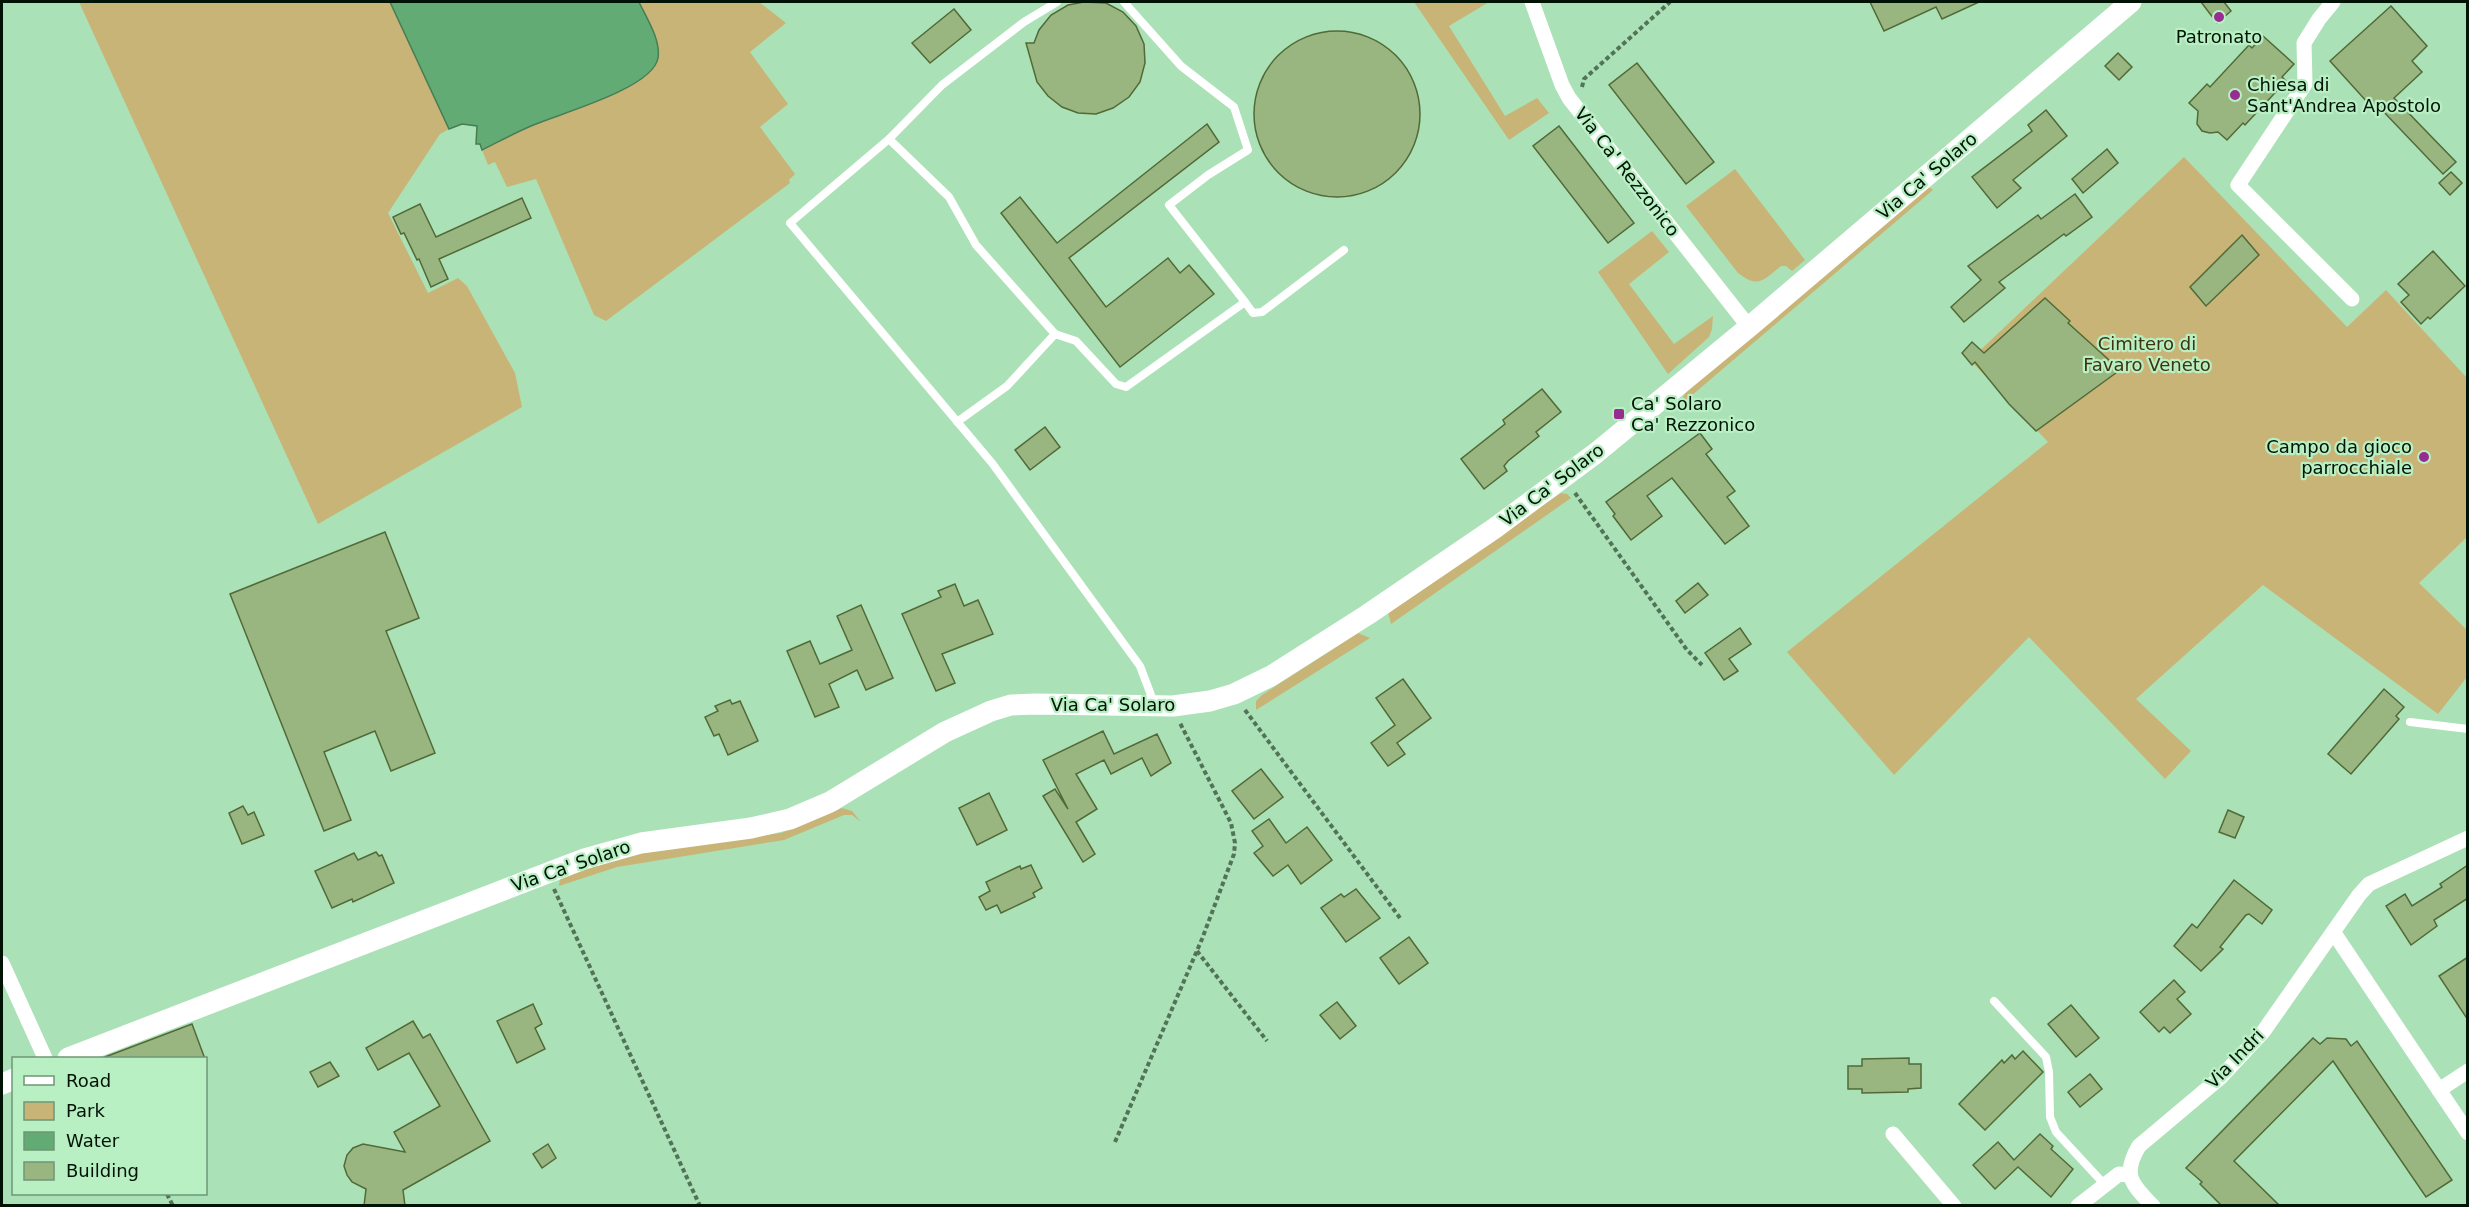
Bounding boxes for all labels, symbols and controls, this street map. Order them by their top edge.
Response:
marker: Patronato [2212,10,2226,24]
place label: Patronato [2176,26,2262,47]
place label: Chiesa di Sant'Andrea Apostolo [2247,74,2441,116]
marker: Chiesa di Sant'Andrea Apostolo [2228,88,2242,102]
street label: Via Ca' Rezzonico [1570,103,1684,240]
street label: Via Ca' Solaro [1872,128,1981,224]
park label: Cimitero di Favaro Veneto [2083,333,2211,375]
place label: Ca' Solaro Ca' Rezzonico [1631,393,1755,435]
marker: Ca' Solaro Ca' Rezzonico [1612,407,1626,421]
place label: Campo da gioco parrocchiale [2266,436,2412,478]
street label: Via Ca' Solaro [1496,439,1608,530]
marker: Campo da gioco parrocchiale [2417,450,2431,464]
street label: Via Ca' Solaro [1051,694,1175,715]
street label: Via Ca' Solaro [509,835,633,896]
street label: Via Indri [2201,1025,2268,1093]
legend [12,1057,207,1195]
text: Road [66,1070,111,1091]
text: Park [66,1100,105,1121]
text: Water [66,1130,120,1151]
text: Building [66,1160,139,1181]

